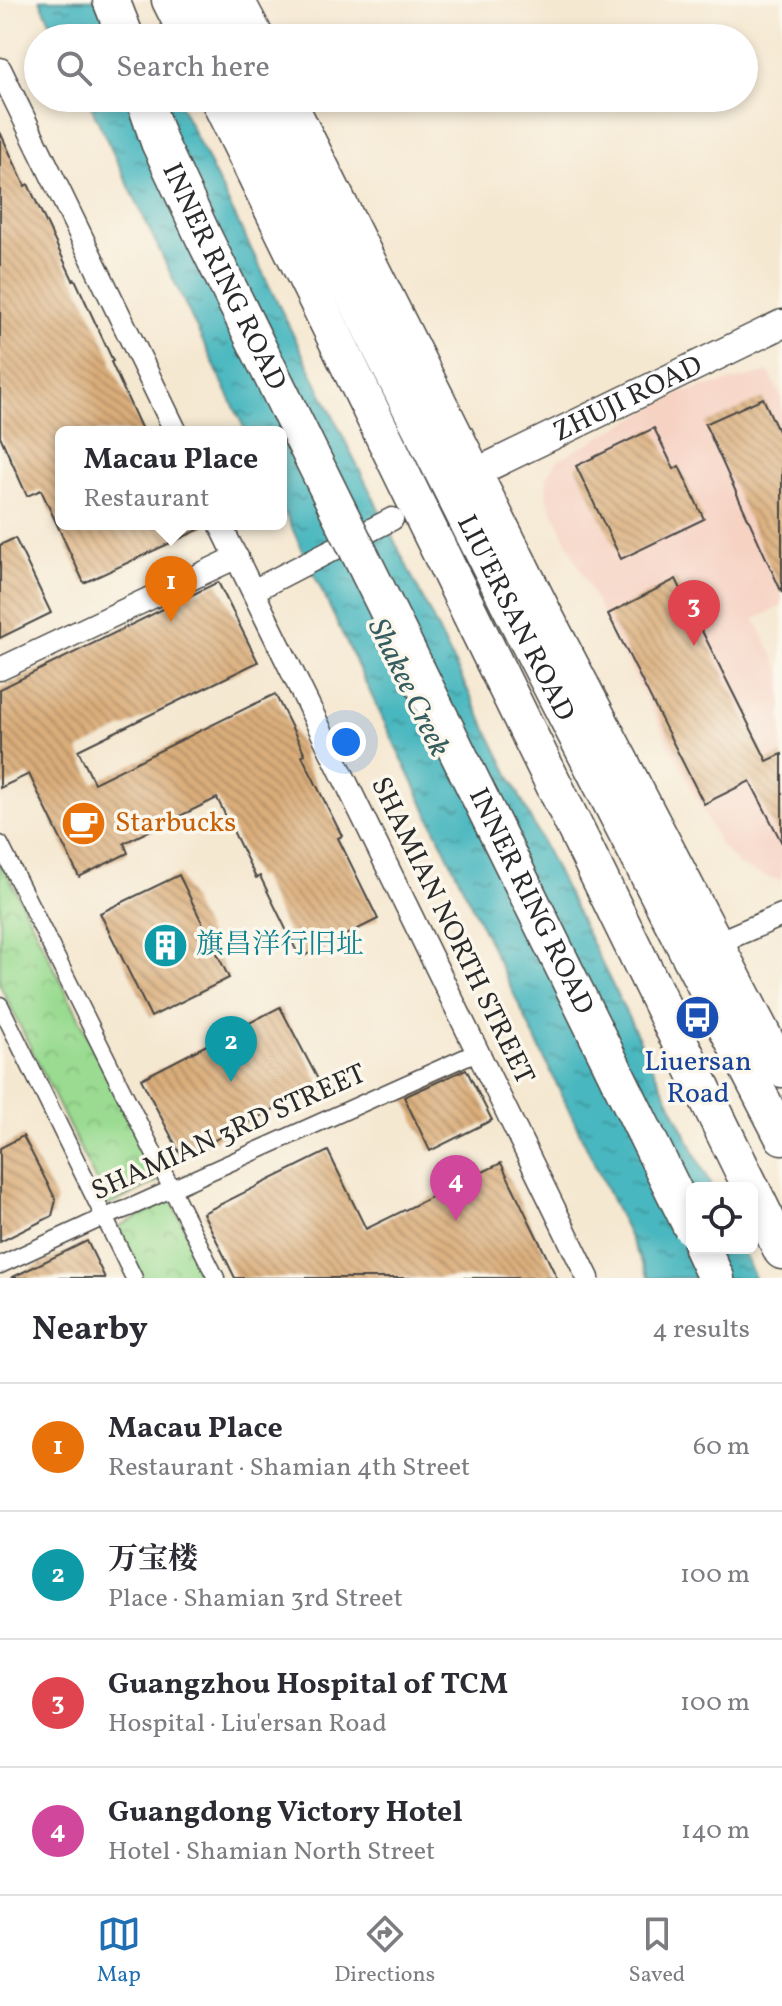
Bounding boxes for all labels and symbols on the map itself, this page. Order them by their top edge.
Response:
street label: INNER RING ROAD [152,157,296,397]
street label: ZHUJI ROAD [546,346,709,452]
street label: LIU'ERSAN ROAD [447,508,584,728]
pin: 1 [145,556,197,622]
pin: 3 [668,580,720,646]
water label: Shakee Creek [356,612,460,764]
your location [326,722,366,762]
street label: SHAMIAN NORTH STREET [360,771,544,1091]
street label: INNER RING ROAD [459,781,603,1021]
cafe icon: Starbucks [60,799,108,847]
place label: Starbucks [115,804,236,843]
building icon: 旗昌洋行旧址 [141,921,189,969]
place label: 旗昌洋行旧址 [196,926,364,965]
bus stop icon: Liuersan Road [674,994,722,1042]
pin: 2 [205,1016,257,1082]
place label: Liuersan Road [644,1043,752,1114]
street label: SHAMIAN 3RD STREET [86,1055,372,1211]
pin: 4 [430,1155,482,1221]

